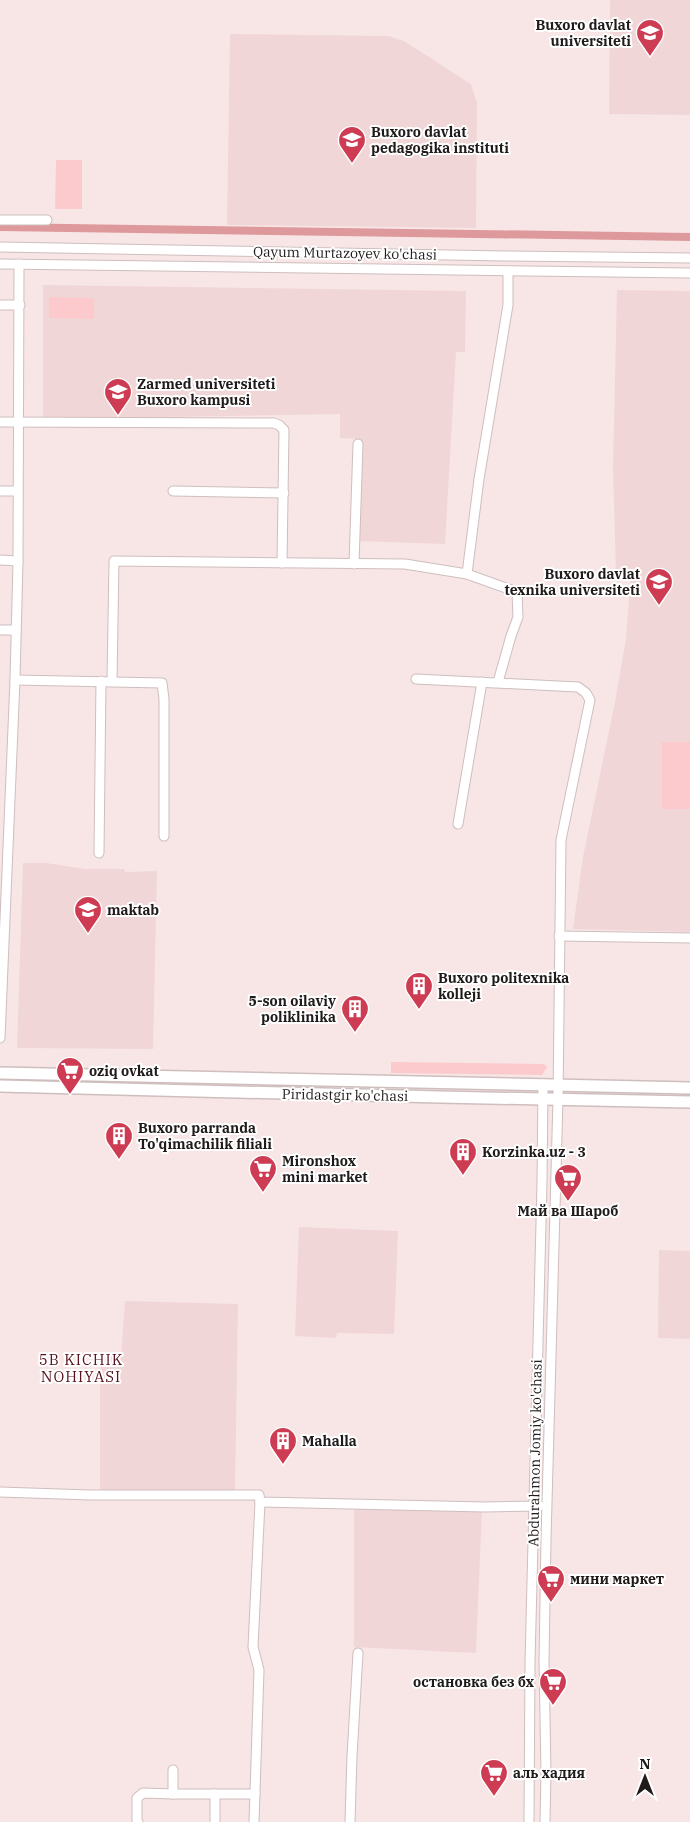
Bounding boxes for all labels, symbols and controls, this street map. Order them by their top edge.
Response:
place label: Buxoro davlat universiteti [536,16,631,50]
school or university icon: Buxoro davlat universiteti [635,18,665,57]
place label: Buxoro davlat pedagogika instituti [371,123,509,157]
school or university icon: Buxoro davlat pedagogika instituti [337,125,367,164]
street label: Qayum Murtazoyev ko'chasi [253,242,437,264]
place label: Zarmed universiteti Buxoro kampusi [137,375,276,409]
school or university icon: Zarmed universiteti Buxoro kampusi [103,377,133,416]
place label: Buxoro davlat texnika universiteti [504,565,640,599]
school or university icon: Buxoro davlat texnika universiteti [644,567,674,606]
school or university icon: maktab [73,895,103,934]
place label: maktab [107,901,159,919]
place label: Buxoro politexnika kolleji [438,969,569,1003]
building icon: Buxoro politexnika kolleji [404,971,434,1010]
place label: 5-son oilaviy poliklinika [249,992,336,1026]
building icon: 5-son oilaviy poliklinika [340,994,370,1033]
supermarket icon: oziq ovkat [55,1056,85,1095]
place label: oziq ovkat [89,1062,159,1080]
street label: Piridastgir ko'chasi [282,1085,408,1105]
place label: Buxoro parranda To'qimachilik filiali [138,1119,272,1153]
building icon: Buxoro parranda To'qimachilik filiali [104,1121,134,1160]
building icon: Korzinka.uz - 3 [448,1137,478,1176]
place label: Korzinka.uz - 3 [482,1143,586,1161]
place label: Mironshox mini market [282,1152,368,1186]
supermarket icon: Mironshox mini market [248,1154,278,1193]
supermarket icon: Май ва Шароб [553,1163,583,1202]
place label: Май ва Шароб [518,1202,618,1220]
district label: 5B KICHIK NOHIYASI [39,1350,123,1386]
street label: Abdurahmon Jomiy ko'chasi [524,1359,546,1547]
building icon: Mahalla [268,1426,298,1465]
place label: Mahalla [302,1432,357,1450]
supermarket icon: мини маркет [536,1564,566,1603]
place label: мини маркет [570,1570,664,1588]
supermarket icon: остановка без бх [538,1667,568,1706]
place label: остановка без бх [413,1673,535,1691]
north arrow [620,1752,670,1802]
text: N [639,1755,651,1773]
supermarket icon: аль хадия [479,1758,509,1797]
place label: аль хадия [513,1764,586,1782]

